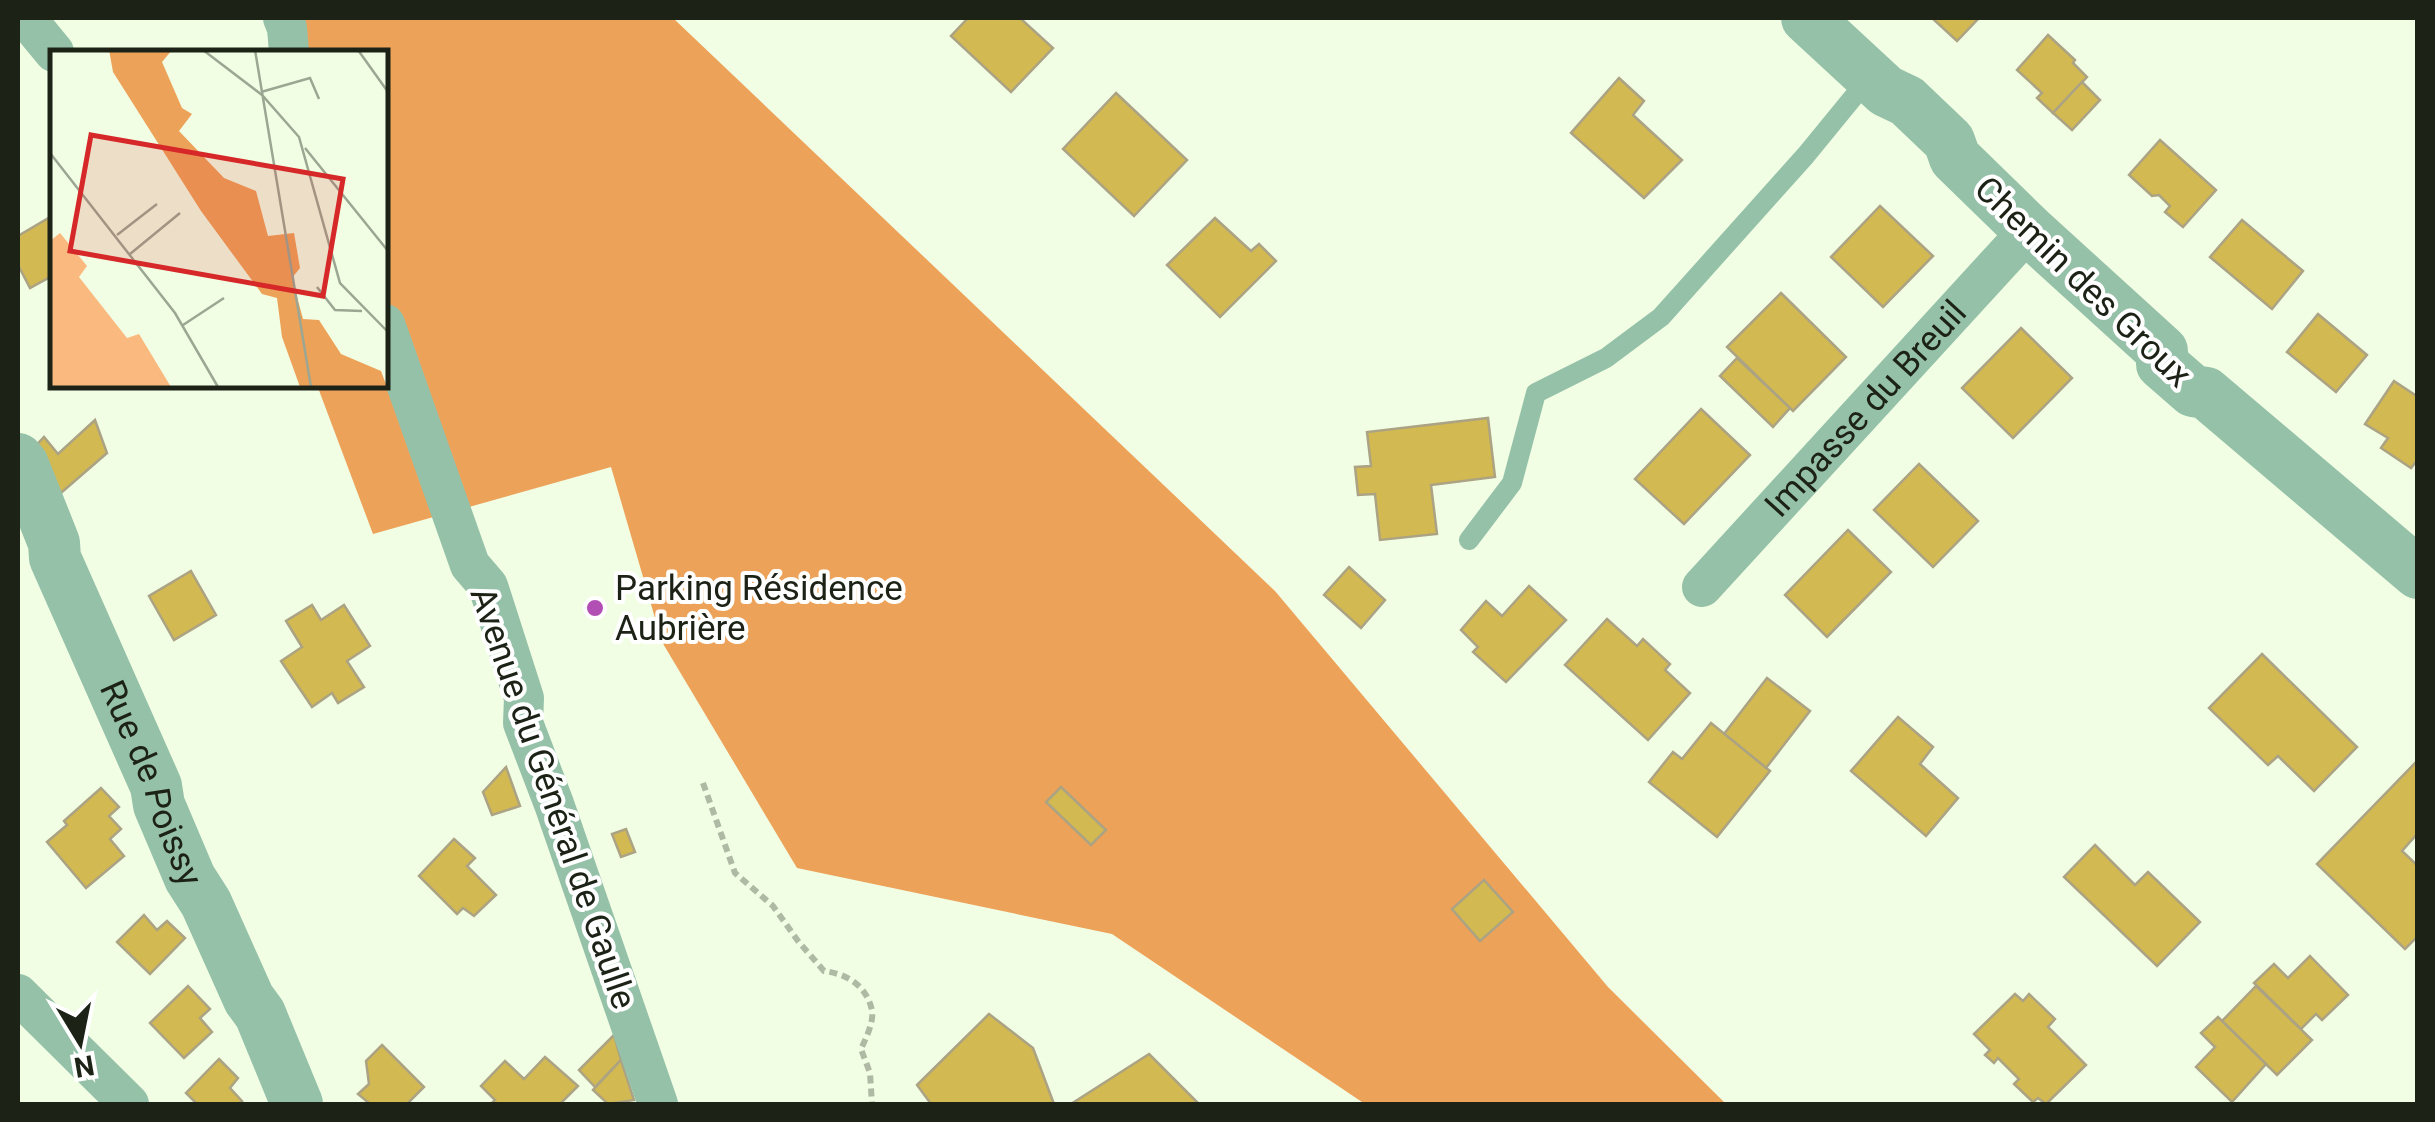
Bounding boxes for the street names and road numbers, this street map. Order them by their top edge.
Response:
street label: Chemin des Groux [1966,168,2200,396]
street label: Impasse du Breuil [1756,292,1975,525]
street label: Avenue du Général de Gaulle [461,582,645,1014]
street label: Rue de Poissy [91,674,212,892]

